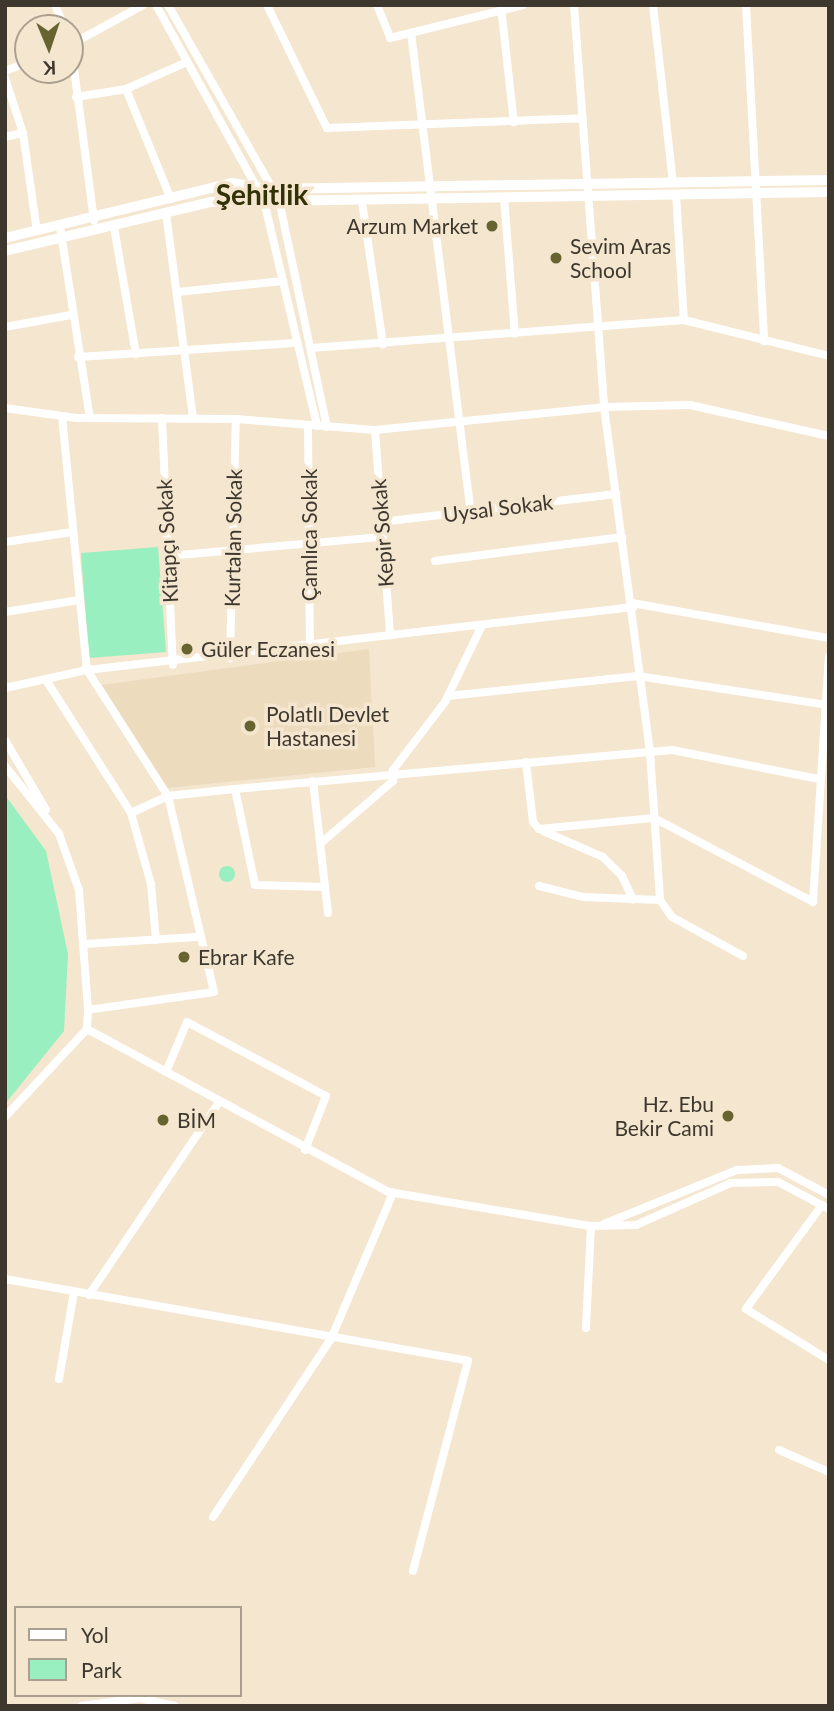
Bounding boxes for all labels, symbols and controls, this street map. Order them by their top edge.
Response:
north arrow [14,14,84,84]
text: K [43,57,57,80]
district label: Şehitlik [216,177,308,211]
place label: Arzum Market [346,213,478,239]
marker: Arzum Market [484,218,500,234]
place label: Sevim Aras School [570,233,672,283]
marker: Sevim Aras School [548,250,564,266]
street label: Kurtalan Sokak [219,469,247,607]
street label: Çamlıca Sokak [296,469,322,601]
street label: Kitapçı Sokak [151,478,183,604]
street label: Kepir Sokak [366,478,398,588]
street label: Uysal Sokak [441,489,555,527]
place label: Güler Eczanesi [201,636,335,662]
marker: Güler Eczanesi [179,641,195,657]
place label: Polatlı Devlet Hastanesi [266,701,389,751]
marker: Polatlı Devlet Hastanesi [240,716,260,736]
place label: Ebrar Kafe [198,944,295,970]
marker: Ebrar Kafe [176,949,192,965]
place label: Hz. Ebu Bekir Cami [614,1091,714,1141]
place label: BİM [177,1107,216,1133]
marker: Hz. Ebu Bekir Cami [720,1108,736,1124]
marker: BİM [155,1112,171,1128]
legend [14,1606,242,1697]
text: Yol [81,1622,109,1647]
text: Park [81,1657,122,1682]

